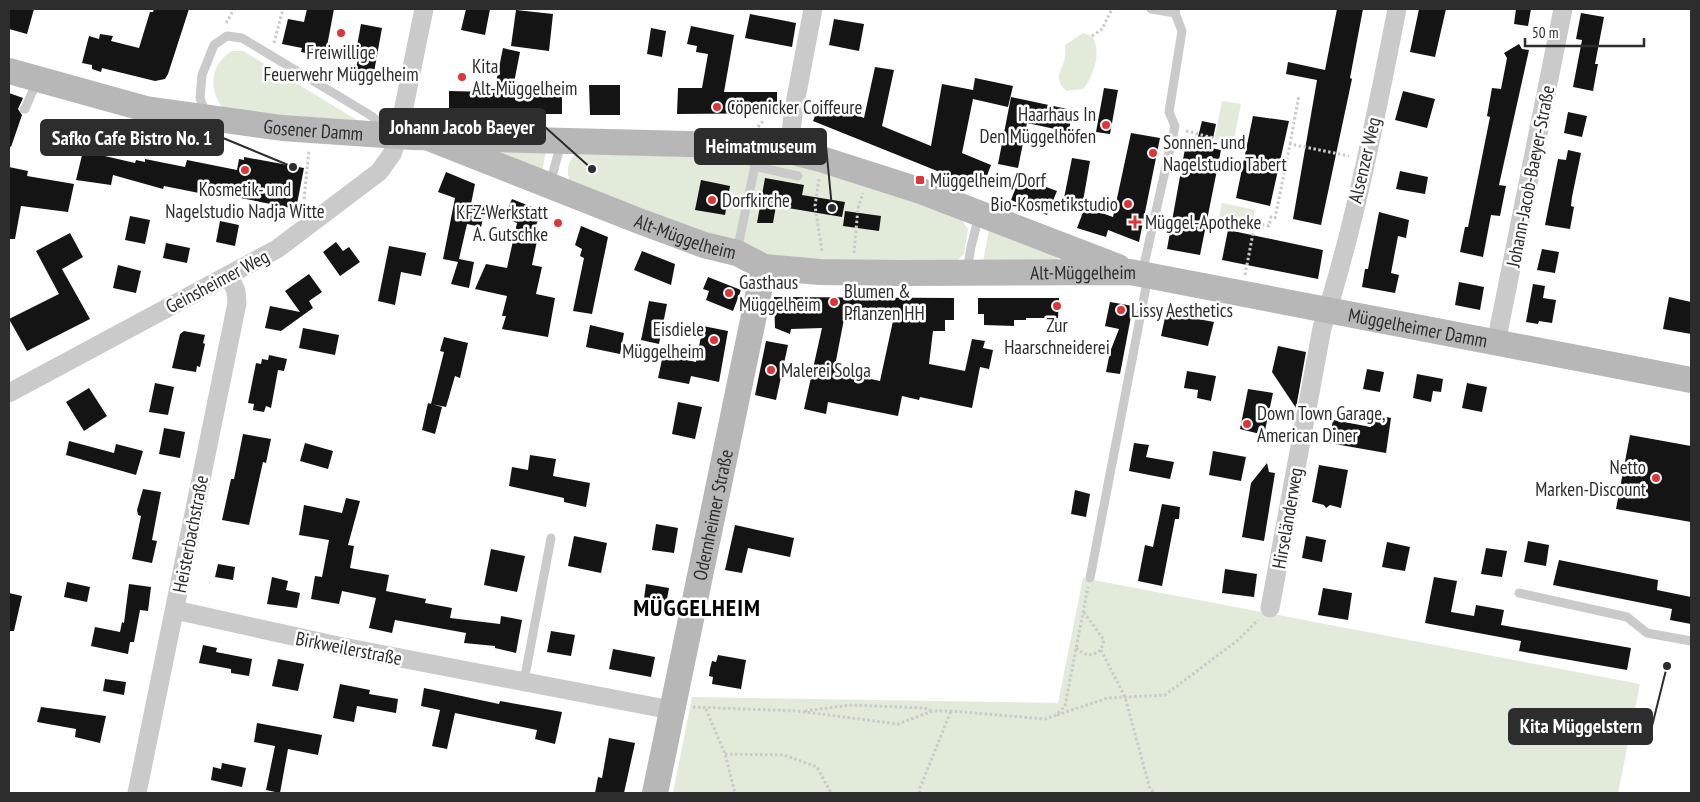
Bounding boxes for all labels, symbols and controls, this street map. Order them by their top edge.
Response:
scale bar [1525,15,1644,47]
text: 50 m [1532,23,1558,42]
marker: Freiwillige Feuerwehr Müggelheim [335,27,347,39]
place label: Freiwillige Feuerwehr Müggelheim [263,40,419,86]
place label: Kita Alt-Müggelheim [472,54,577,100]
marker: Kita Alt-Müggelheim [456,71,468,83]
street label: Johann-Jacob-Baeyer-Straße [1500,83,1559,270]
place label: Cöpenicker Coiffeure [727,95,862,119]
marker: Cöpenicker Coiffeure [711,101,723,113]
place label: Haarhaus In Den Müggelhöfen [979,102,1096,148]
callout: Johann Jacob Baeyer [380,109,545,144]
street label: Gosener Damm [262,114,364,146]
text: Johann Jacob Baeyer [388,114,535,140]
street label: Alsenzer Weg [1342,115,1386,205]
marker: Haarhaus In Den Müggelhöfen [1100,119,1112,131]
callout: Safko Cafe Bistro No. 1 [41,120,223,155]
text: Safko Cafe Bistro No. 1 [52,125,212,151]
callout: Heimatmuseum [695,129,826,164]
place label: Sonnen- und Nagelstudio Tabert [1163,130,1288,176]
text: Heimatmuseum [706,133,816,159]
marker: Sonnen- und Nagelstudio Tabert [1147,147,1159,159]
marker: Kosmetik- und Nagelstudio Nadja Witte [239,164,251,176]
place label: Müggelheim/Dorf [930,168,1047,192]
marker: Müggelheim/Dorf [914,174,926,186]
place label: Kosmetik- und Nagelstudio Nadja Witte [165,177,325,223]
place label: Dorfkirche [722,188,790,212]
place label: Bio-Kosmetikstudio [991,192,1118,216]
marker: Dorfkirche [706,194,718,206]
marker: Bio-Kosmetikstudio [1122,198,1134,210]
place label: KFZ-Werkstatt A. Gutschke [456,200,549,246]
street label: Alt-Müggelheim [631,208,738,264]
place label: Müggel-Apotheke [1145,210,1262,234]
marker: Müggel-Apotheke [1129,216,1141,228]
marker: KFZ-Werkstatt A. Gutschke [552,217,564,229]
street label: Geinsheimer Weg [161,244,273,318]
street label: Alt-Müggelheim [1030,260,1136,284]
place label: Gasthaus Müggelheim [739,270,821,316]
place label: Blumen & Pflanzen HH [844,279,925,325]
marker: Gasthaus Müggelheim [723,287,735,299]
marker: Blumen & Pflanzen HH [828,296,840,308]
place label: Lissy Aesthetics [1131,298,1233,322]
marker: Zur Haarschneiderei [1051,300,1063,312]
street label: Müggelheimer Damm [1346,302,1489,353]
marker: Lissy Aesthetics [1115,304,1127,316]
place label: Zur Haarschneiderei [1004,313,1110,359]
place label: Eisdiele Müggelheim [622,317,704,363]
marker: Eisdiele Müggelheim [708,334,720,346]
place label: Malerei Solga [781,358,871,382]
marker: Malerei Solga [765,364,777,376]
place label: Down Town Garage, American Diner [1257,401,1386,447]
marker: Down Town Garage, American Diner [1241,418,1253,430]
street label: Odernheimer Straße [687,447,738,583]
place label: Netto Marken-Discount [1535,455,1647,501]
street label: Hirseländerweg [1266,466,1308,570]
marker: Netto Marken-Discount [1650,472,1662,484]
street label: Heisterbachstraße [167,473,213,595]
district label: MÜGGELHEIM [633,592,761,623]
street label: Birkweilerstraße [294,626,404,670]
callout: Kita Müggelstern [1509,709,1652,744]
text: Kita Müggelstern [1520,713,1642,739]

